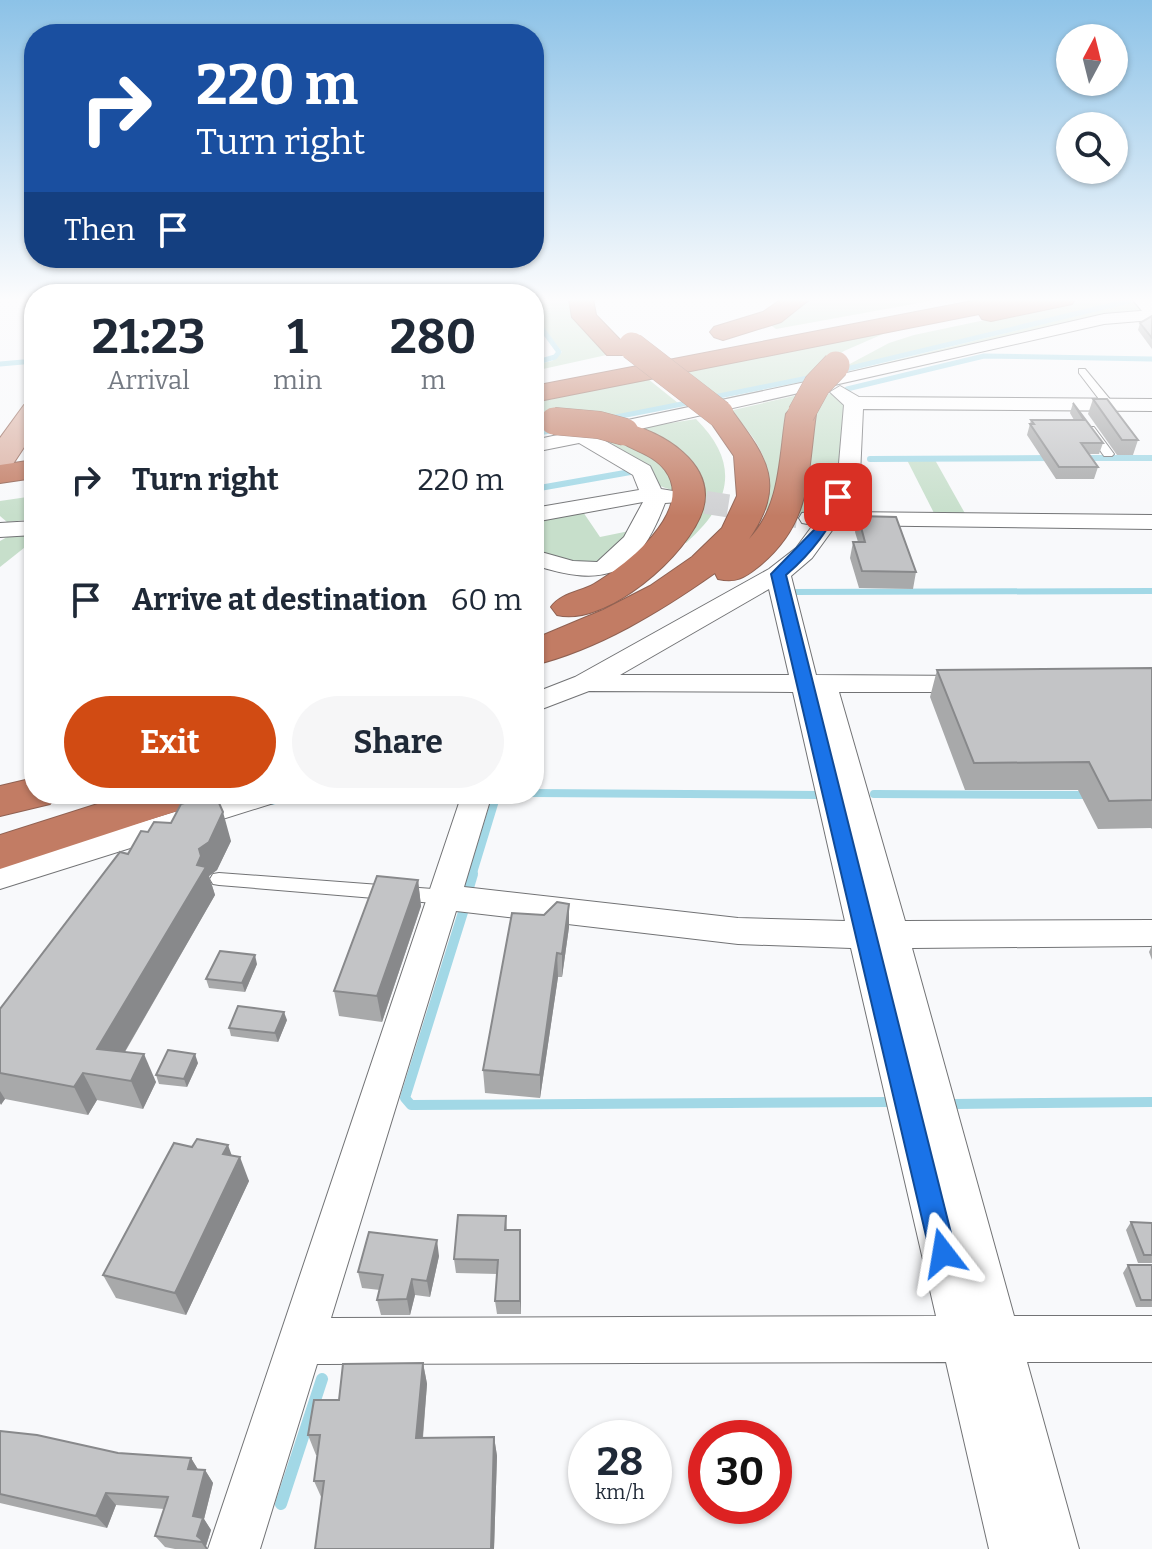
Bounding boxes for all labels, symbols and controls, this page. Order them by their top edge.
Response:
north arrow [1056,24,1128,96]
map controls [1056,24,1128,184]
text: 220 m [196,52,358,119]
icon: right [64,56,168,160]
button: search [1056,112,1128,184]
text: Turn right [196,120,365,164]
icon: arrive [151,208,195,252]
text: Then [64,212,135,248]
text: 21:23 [92,308,205,366]
text: 1 [287,308,308,366]
text: 280 [390,308,476,366]
text: Arrival [107,365,190,396]
text: min [273,365,322,396]
text: m [421,365,445,396]
icon: right [64,458,108,502]
text: Turn right [132,462,279,498]
text: 220 m [418,462,504,498]
pin [804,463,872,531]
icon: arrive [816,475,860,519]
icon: arrive [64,578,108,622]
text: Arrive at destination [132,582,427,618]
text: 60 m [451,582,522,618]
button: Exit [64,696,276,788]
button: Share [292,696,504,788]
position arrow [901,1211,985,1295]
speed limit sign: 30 [688,1420,792,1524]
text: 28 [597,1438,643,1486]
text: km/h [595,1480,645,1504]

